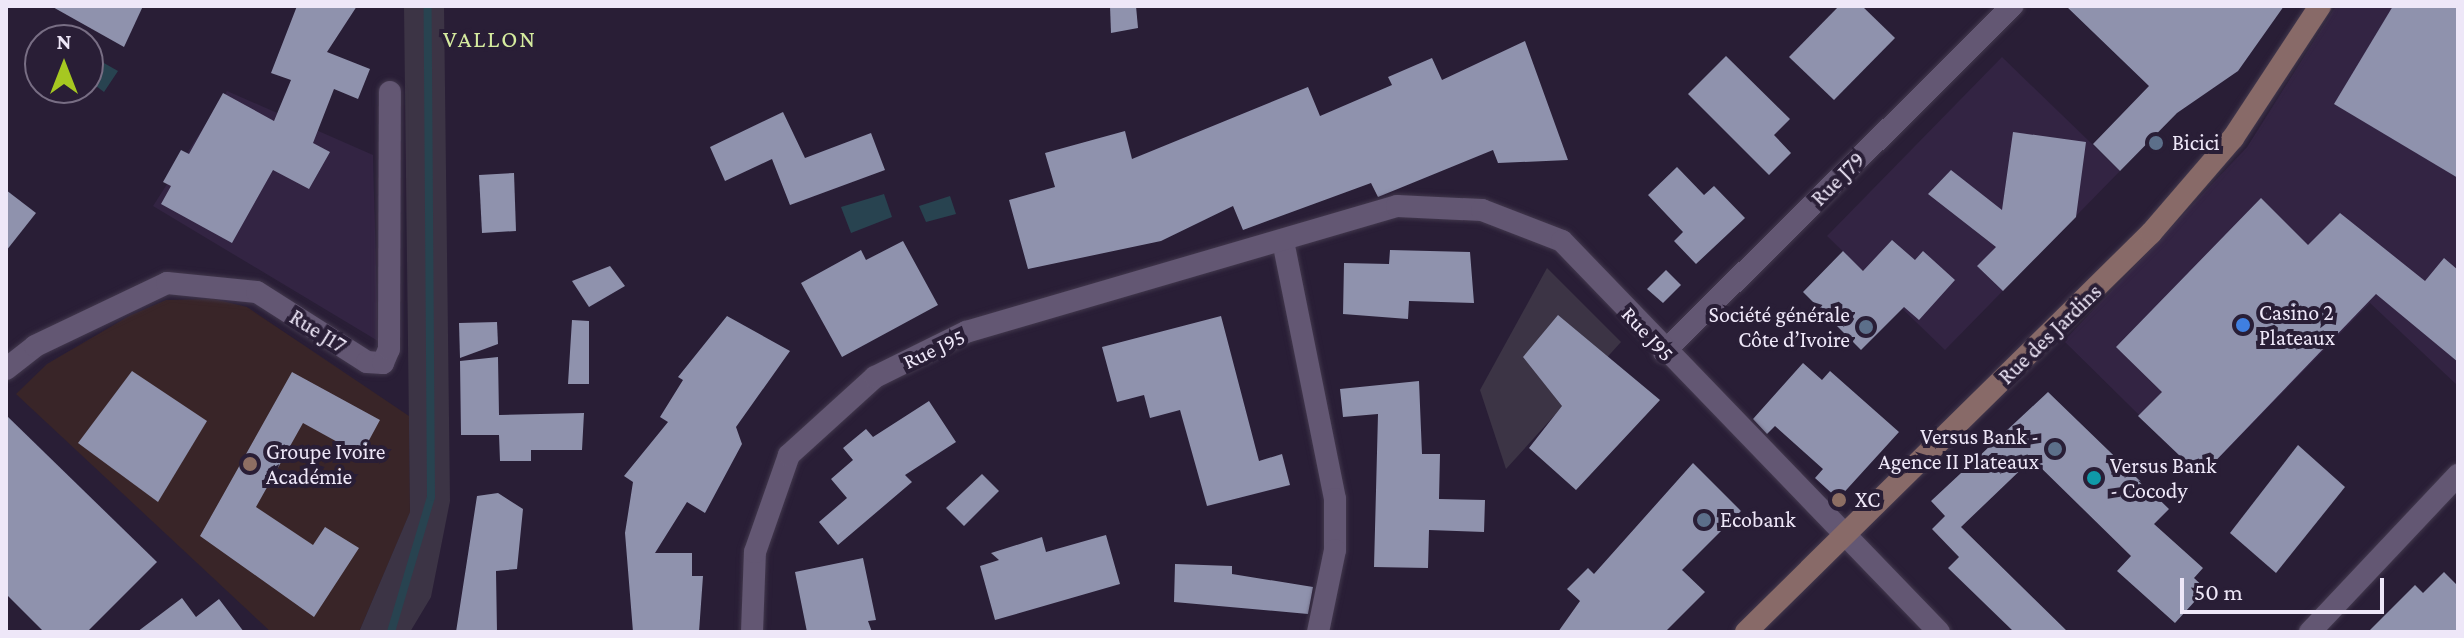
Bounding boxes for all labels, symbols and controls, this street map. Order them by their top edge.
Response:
north arrow [24,24,104,104]
district label: VALLON [443,25,537,53]
text: N [57,29,72,54]
place label: Bicici [2172,130,2220,156]
marker: Bicici [2147,134,2165,152]
street label: Rue J79 [1806,147,1870,211]
street label: Rue des Jardins [1993,278,2107,390]
place label: Casino 2 Plateaux [2259,299,2335,350]
street label: Rue J95 [1616,301,1680,367]
place label: Société générale Côte d’Ivoire [1709,301,1850,352]
street label: Rue J17 [285,304,351,358]
marker: Casino 2 Plateaux [2234,316,2252,334]
marker: Société générale Côte d’Ivoire [1857,318,1875,336]
street label: Rue J95 [899,323,969,375]
place label: Versus Bank - Agence II Plateaux [1878,423,2039,474]
place label: Groupe Ivoire Académie [266,438,385,490]
marker: Versus Bank - Agence II Plateaux [2046,440,2064,458]
place label: Versus Bank - Cocody [2110,452,2217,504]
marker: Groupe Ivoire Académie [241,455,259,473]
marker: Versus Bank - Cocody [2085,469,2103,487]
place label: XC [1855,487,1880,513]
marker: XC [1830,491,1848,509]
place label: Ecobank [1720,507,1796,533]
marker: Ecobank [1695,511,1713,529]
scale bar [2184,562,2388,612]
text: 50 m [2194,578,2243,605]

